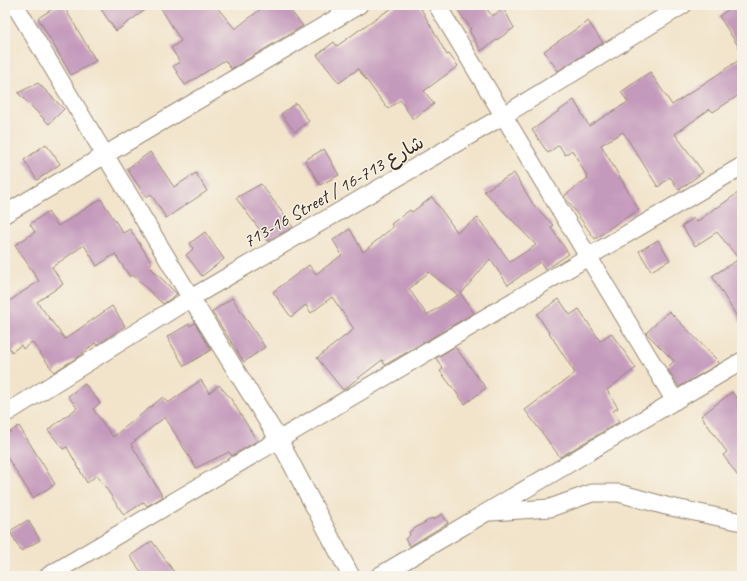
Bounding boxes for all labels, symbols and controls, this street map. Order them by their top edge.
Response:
street label: 713-16 Street / شارع 713-16 [239,130,429,254]

